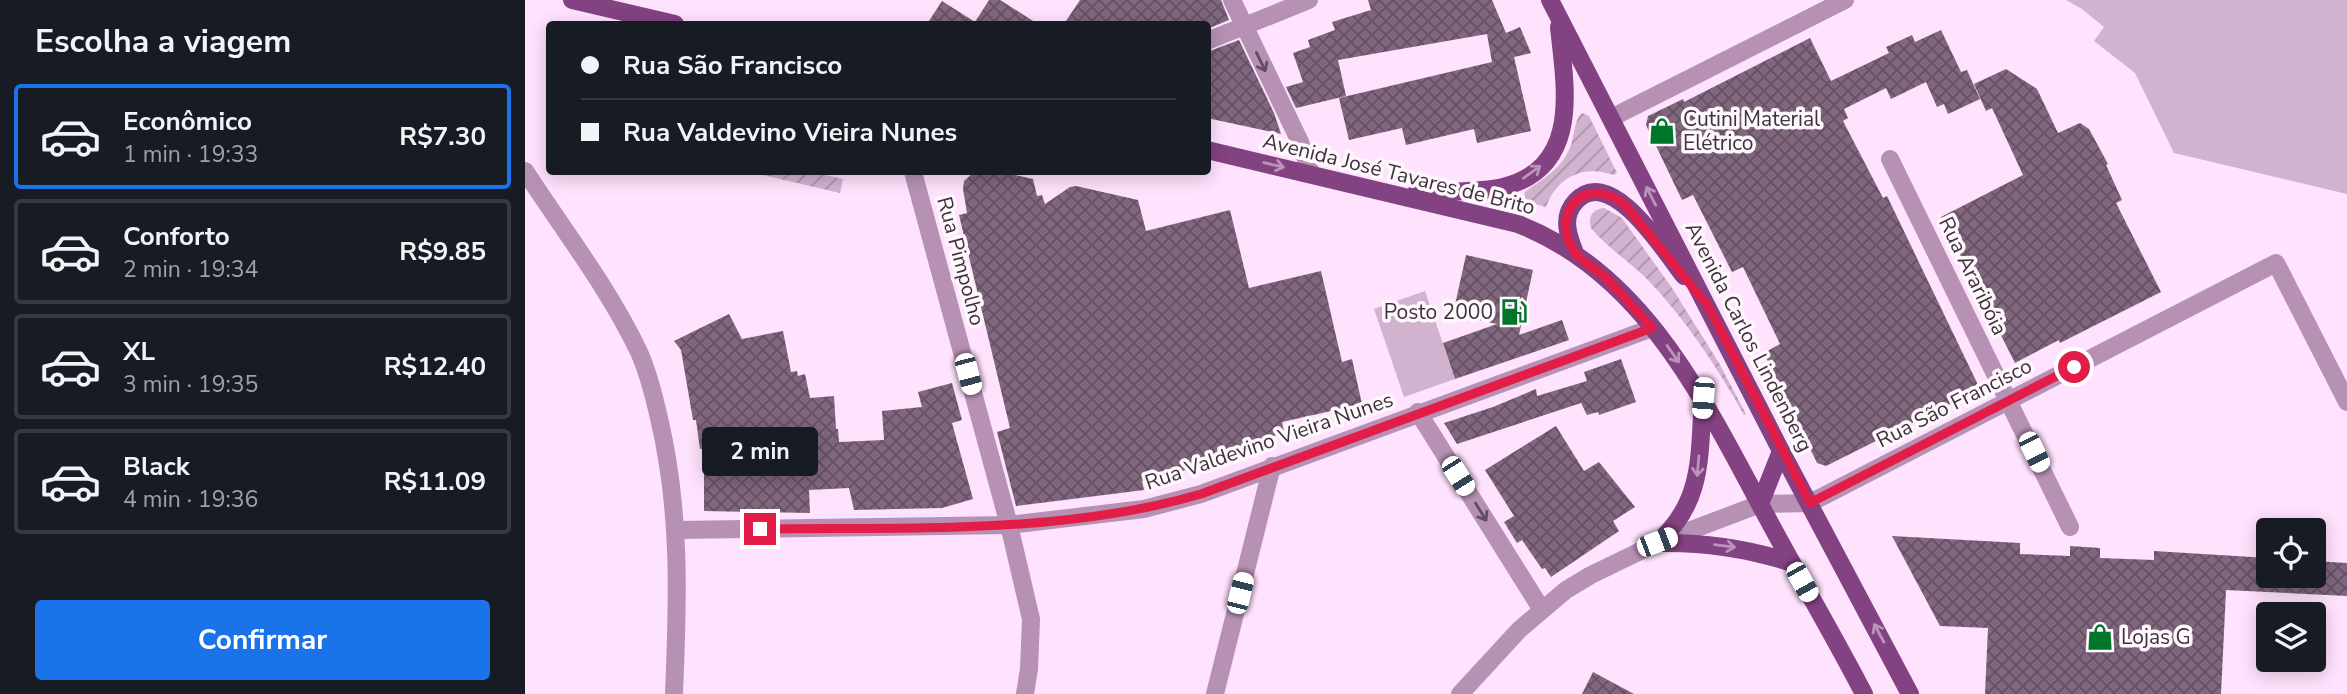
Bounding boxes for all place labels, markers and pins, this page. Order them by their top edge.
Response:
place label: Cutini Material Elétrico [1683,105,1821,157]
shop icon: Cutini Material Elétrico [1647,116,1677,146]
fuel station icon: Posto 2000 [1499,297,1529,327]
place label: Posto 2000 [1384,298,1493,326]
shop icon: Lojas G [2085,622,2115,652]
place label: Lojas G [2121,623,2191,651]

